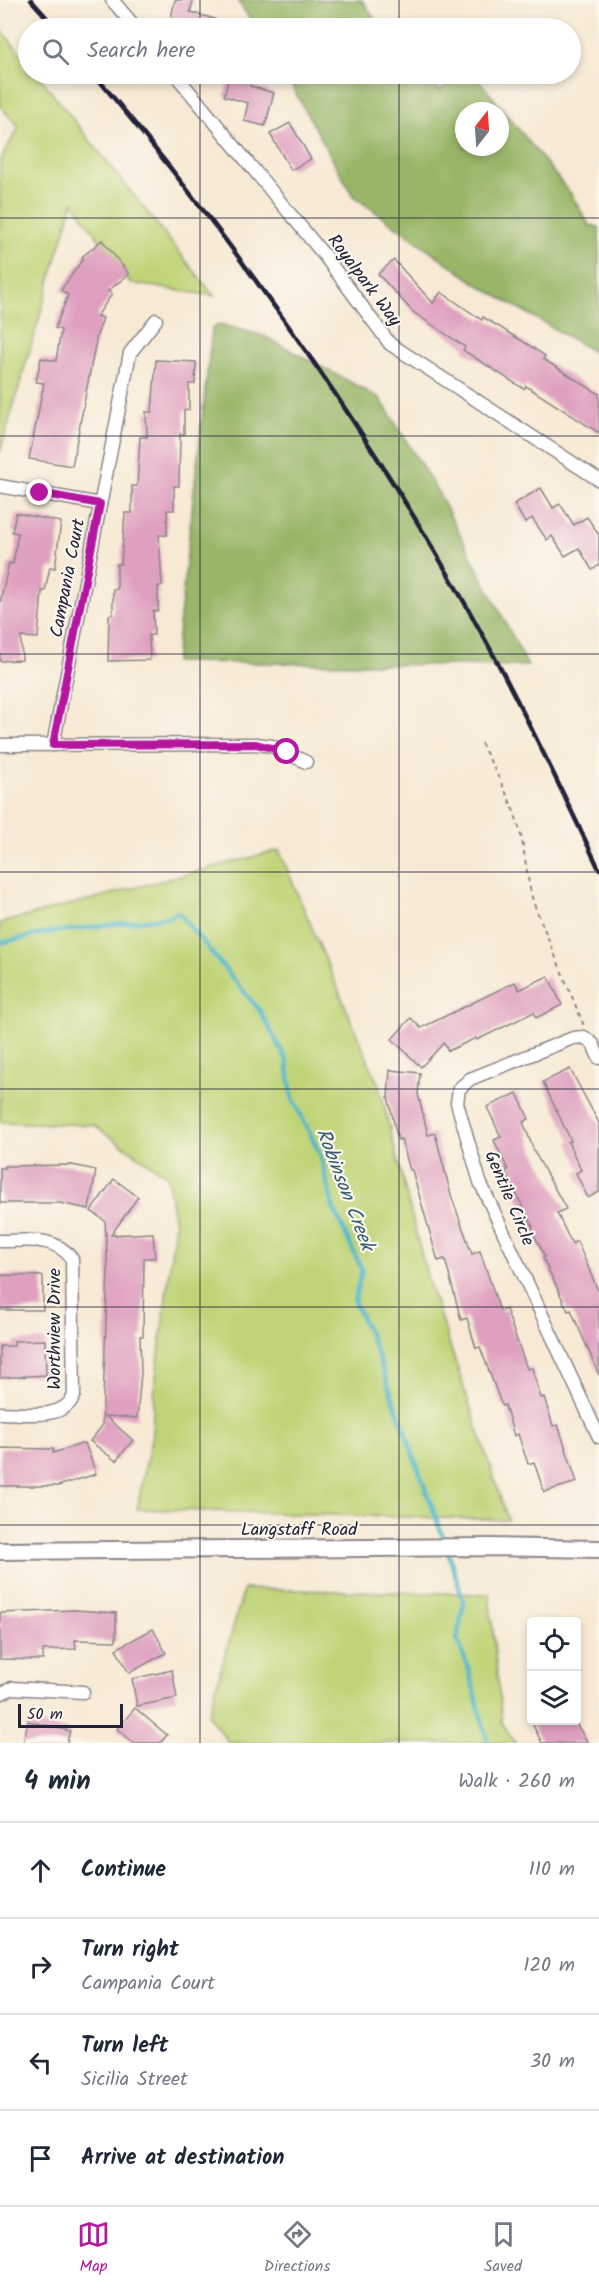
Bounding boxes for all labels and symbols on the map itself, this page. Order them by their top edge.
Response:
north arrow [455,102,509,156]
street label: Royalpark Way [319,228,409,334]
route end [26,479,52,505]
street label: Campania Court [43,515,94,640]
route start [273,738,299,764]
water label: Robinson Creek [306,1124,383,1258]
street label: Gentile Circle [475,1146,542,1251]
street label: Worthview Drive [41,1268,70,1390]
street label: Langstaff Road [241,1516,358,1545]
scale bar [18,1701,123,1728]

